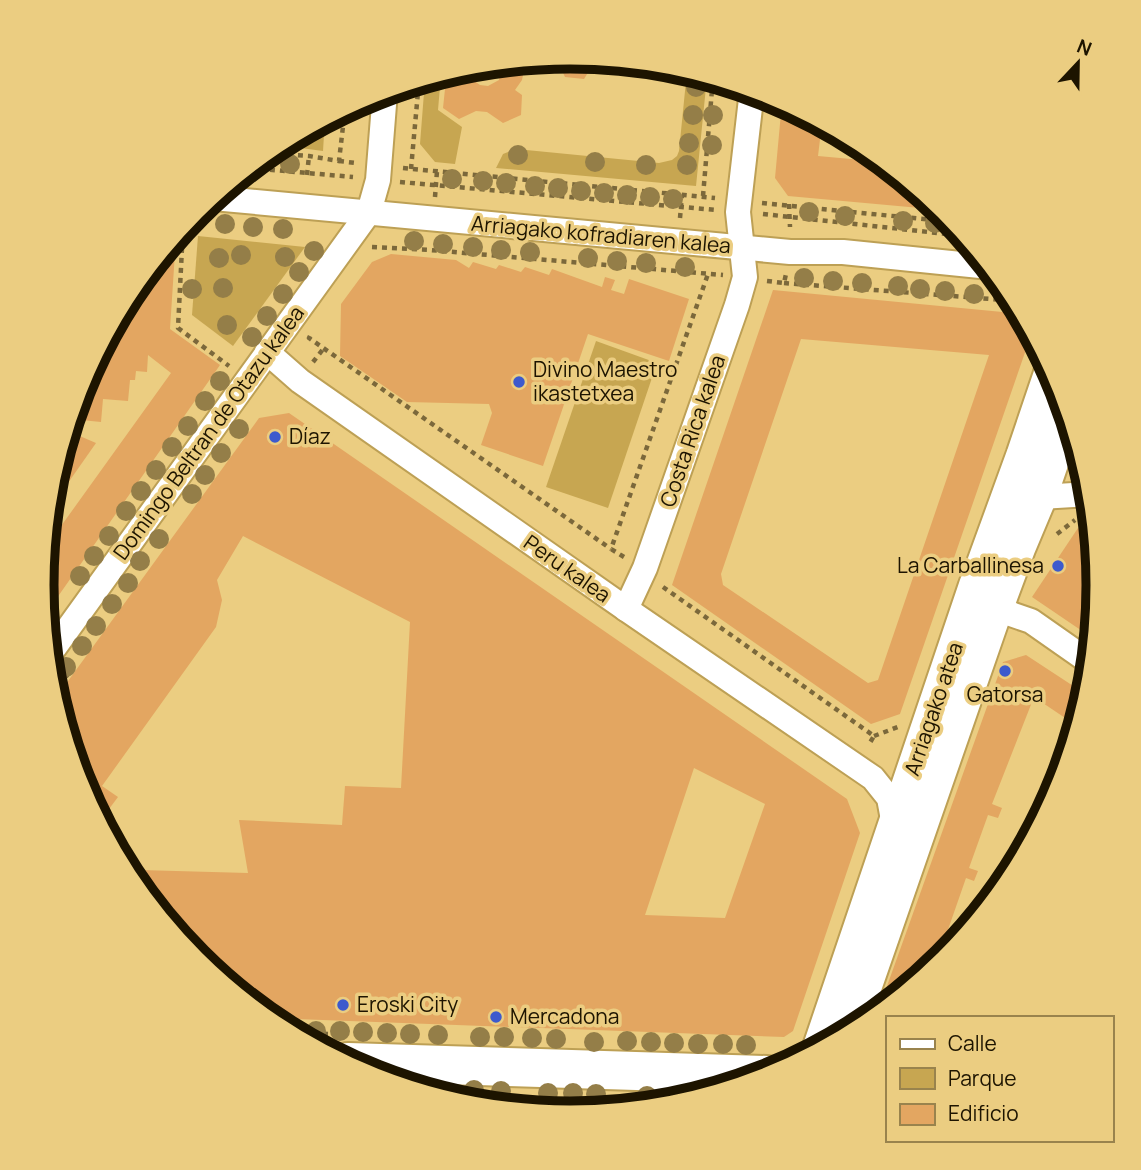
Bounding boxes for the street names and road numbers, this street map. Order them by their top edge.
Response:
street label: Arriagako kofradiaren kalea [470,209,732,259]
street label: Domingo Beltran de Otazu kalea [107,300,310,565]
street label: Costa Rica kalea [653,351,731,510]
street label: Peru kalea [519,528,617,608]
street label: Arriagako atea [897,638,969,779]

